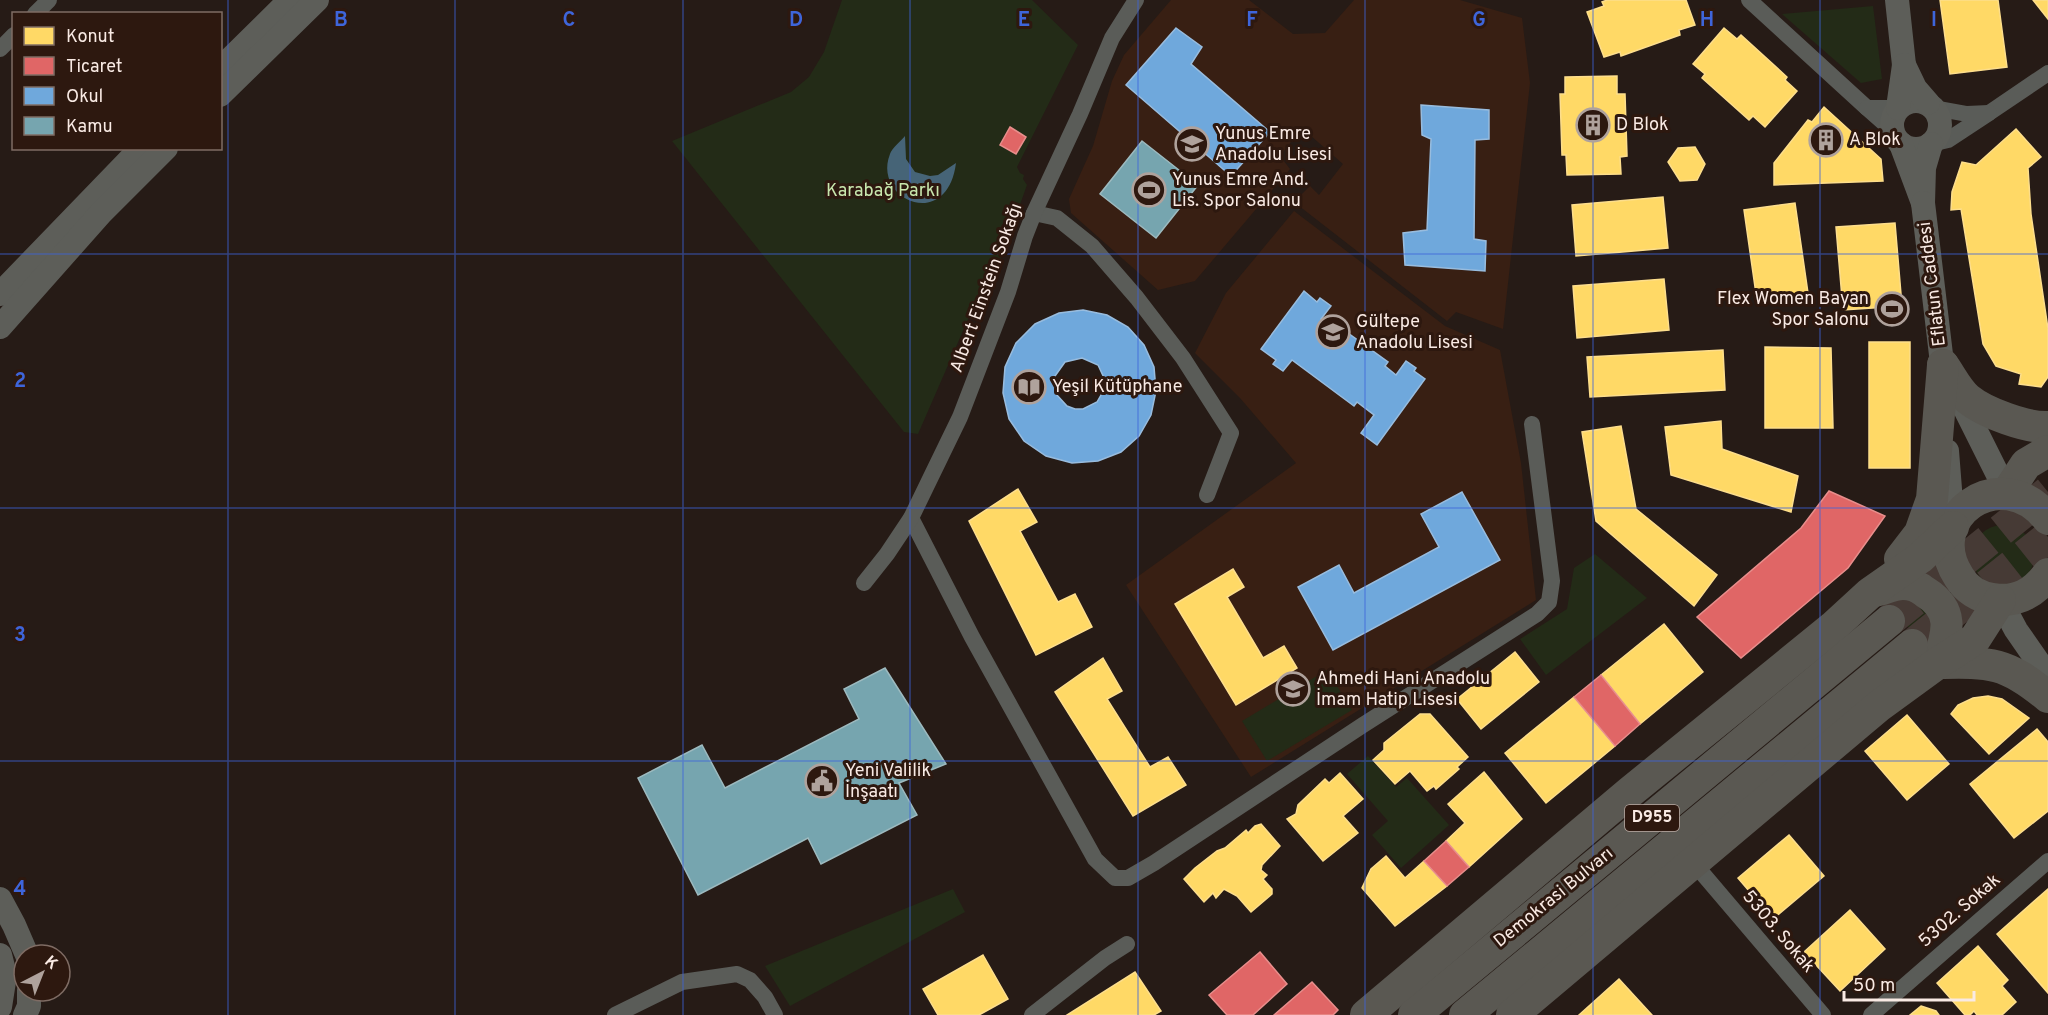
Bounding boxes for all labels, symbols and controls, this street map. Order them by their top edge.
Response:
text: B [334,8,348,34]
text: C [563,8,575,34]
text: D [789,8,803,34]
text: E [1018,8,1030,34]
text: F [1246,8,1258,34]
text: G [1472,8,1486,34]
text: H [1700,8,1714,34]
text: I [1931,8,1937,34]
legend [12,12,222,150]
text: Konut [66,26,114,49]
text: Ticaret [66,56,122,79]
text: Okul [66,86,103,109]
building icon: D Blok [1575,107,1611,143]
place label: D Blok [1616,114,1669,137]
text: Kamu [66,116,113,139]
building icon: A Blok [1808,122,1844,158]
place label: Yunus Emre Anadolu Lisesi [1215,123,1332,167]
school or university icon: Yunus Emre Anadolu Lisesi [1174,126,1210,162]
place label: A Blok [1849,129,1901,152]
place label: Yunus Emre And. Lis. Spor Salonu [1172,169,1308,213]
sports icon: Yunus Emre And. Lis. Spor Salonu [1131,172,1167,208]
park label: Karabağ Parkı [826,180,940,203]
street label: Albert Einstein Sokağı [946,200,1028,376]
street label: Eflatun Caddesi [1914,220,1952,348]
place label: Flex Women Bayan Spor Salonu [1717,288,1869,332]
sports icon: Flex Women Bayan Spor Salonu [1874,291,1910,327]
place label: Gültepe Anadolu Lisesi [1356,311,1473,355]
school or university icon: Gültepe Anadolu Lisesi [1315,314,1351,350]
text: 2 [14,369,26,395]
library icon: Yeşil Kütüphane [1011,369,1047,405]
place label: Yeşil Kütüphane [1052,376,1182,399]
text: 3 [14,623,26,649]
place label: Ahmedi Hani Anadolu İmam Hatip Lisesi [1316,668,1490,712]
school or university icon: Ahmedi Hani Anadolu İmam Hatip Lisesi [1275,671,1311,707]
place label: Yeni Valilik İnşaatı [845,760,931,804]
public building icon: Yeni Valilik İnşaatı [804,763,840,799]
road number: D955 [1625,805,1679,831]
street label: Demokrasi Bulvarı [1490,843,1618,953]
street label: 5302. Sokak [1914,869,2006,953]
text: 4 [14,877,26,903]
street label: 5303. Sokak [1737,886,1819,978]
north arrow [12,943,72,1003]
text: K [40,952,62,975]
scale bar [1844,964,1974,1002]
text: 50 m [1853,975,1895,998]

